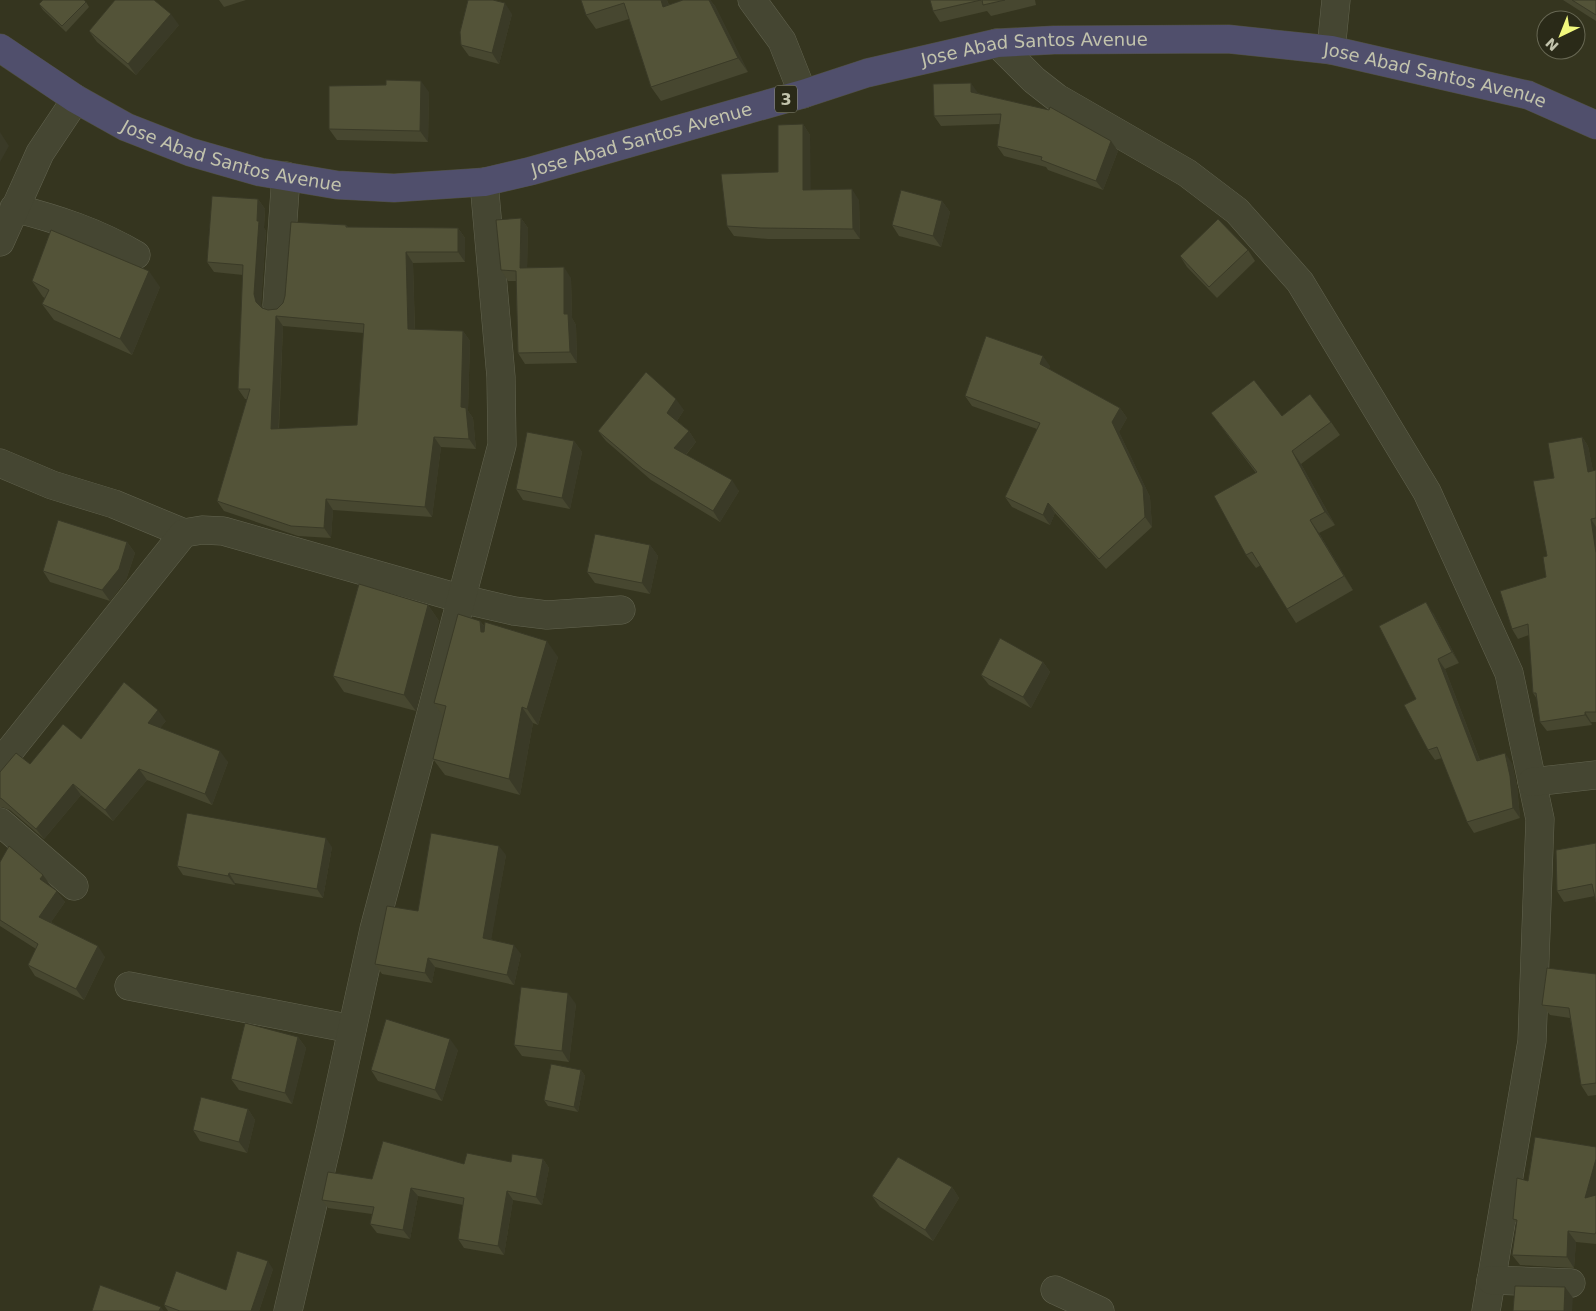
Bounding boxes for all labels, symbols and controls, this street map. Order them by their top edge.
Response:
north arrow [1536,10,1586,60]
street label: Jose Abad Santos Avenue [918,28,1148,70]
text: N [1542,35,1562,54]
street label: Jose Abad Santos Avenue [1322,38,1550,112]
road number: 3 [775,86,797,112]
street label: Jose Abad Santos Avenue [528,98,754,181]
street label: Jose Abad Santos Avenue [117,115,344,196]

